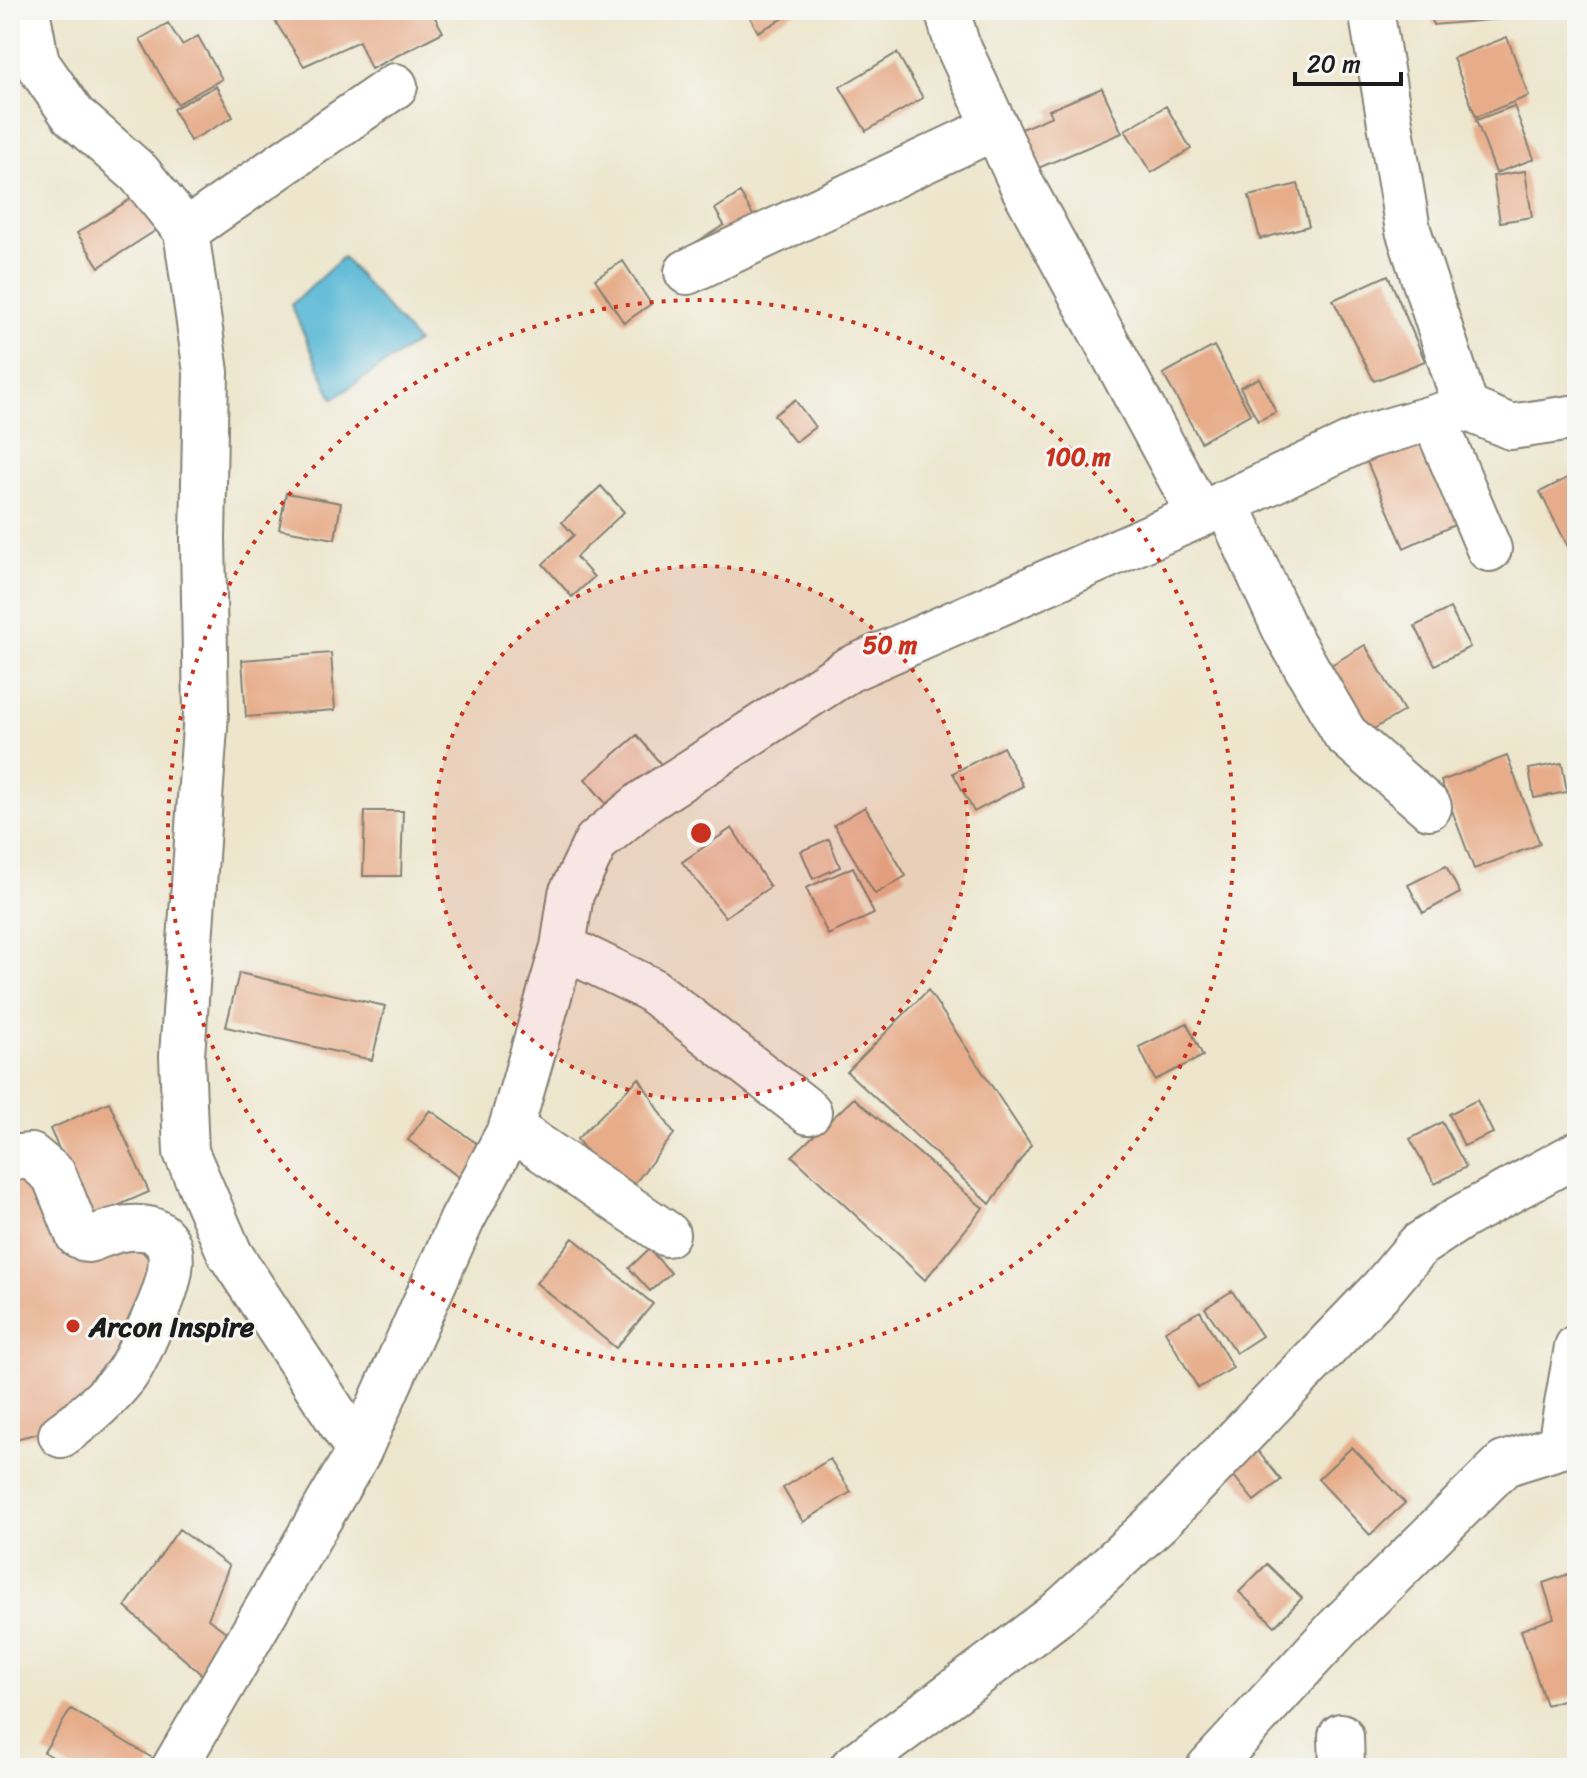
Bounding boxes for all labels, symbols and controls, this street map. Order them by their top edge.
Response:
scale bar [1295,36,1401,86]
text: 20 m [1307,43,1361,85]
text: 100 m [1045,436,1111,478]
text: 50 m [863,624,918,666]
centre of rings [687,819,715,847]
place label: Arcon Inspire [88,1302,255,1351]
marker: Arcon Inspire [64,1317,82,1335]

